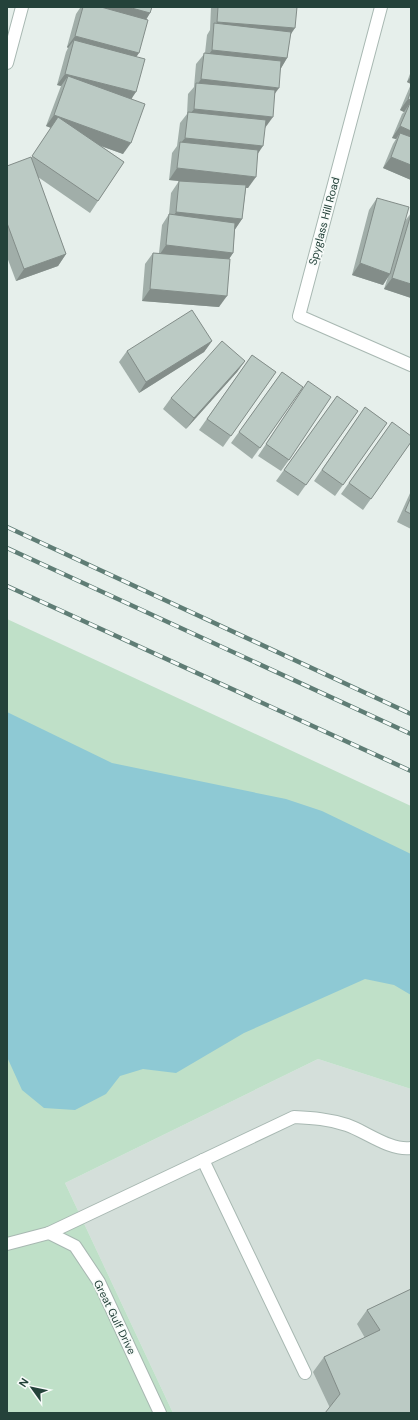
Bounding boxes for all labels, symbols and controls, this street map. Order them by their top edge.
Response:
street label: Spyglass Hill Road [305,175,343,267]
street label: Great Gulf Drive [91,1277,139,1357]
north arrow [12,1368,52,1408]
text: N [16,1375,32,1390]

